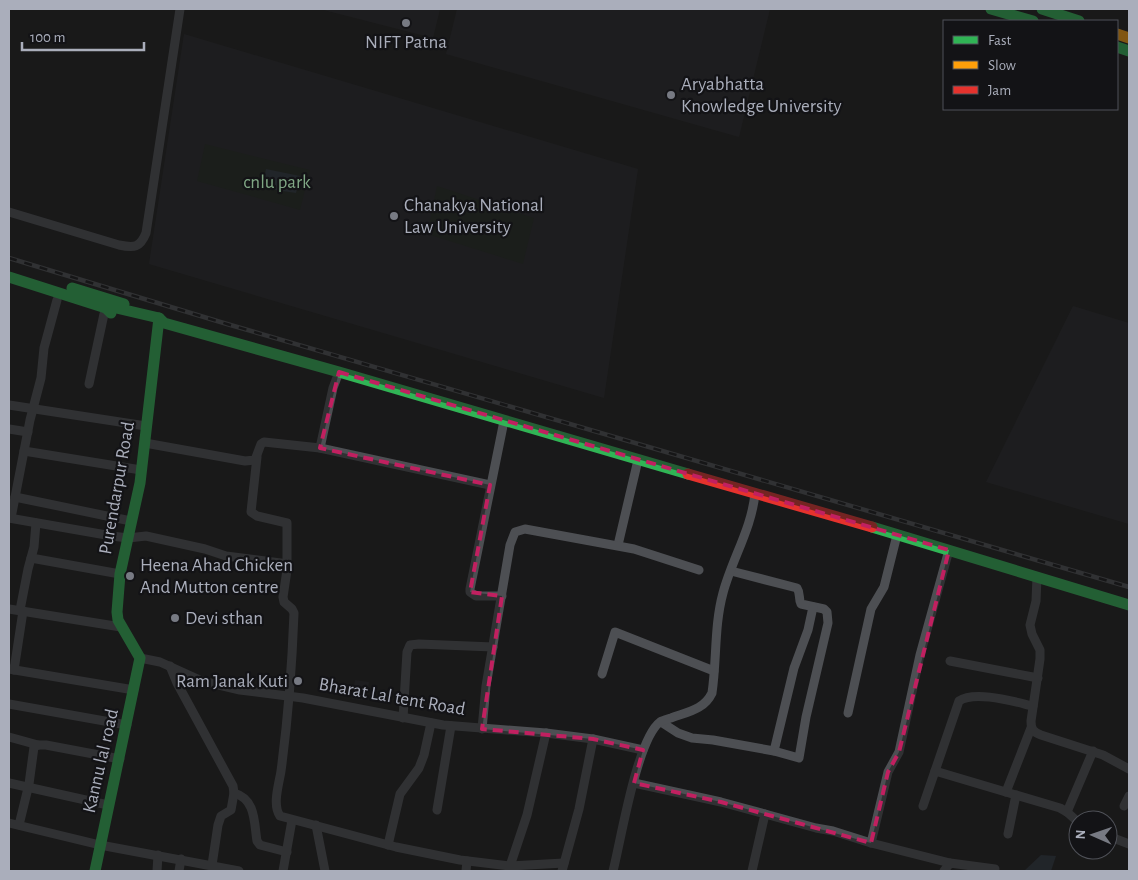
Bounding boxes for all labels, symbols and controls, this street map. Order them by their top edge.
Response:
marker: NIFT Patna [400,17,412,29]
scale bar [22,20,145,52]
legend [943,20,1118,110]
text: 100 m [30,30,65,45]
place label: NIFT Patna [365,33,447,52]
text: Fast [988,33,1012,48]
text: Slow [988,58,1016,73]
place label: Aryabhatta Knowledge University [681,75,842,116]
text: Jam [988,83,1011,98]
marker: Aryabhatta Knowledge University [665,89,677,101]
park label: cnlu park [243,173,311,192]
place label: Chanakya National Law University [404,196,544,237]
marker: Chanakya National Law University [388,210,400,222]
street label: Purendarpur Road [96,420,138,556]
place label: Heena Ahad Chicken And Mutton centre [140,556,293,597]
marker: Heena Ahad Chicken And Mutton centre [124,570,136,582]
place label: Devi sthan [185,609,263,628]
marker: Devi sthan [169,612,181,624]
place label: Ram Janak Kuti [176,672,288,691]
marker: Ram Janak Kuti [292,675,304,687]
street label: Bharat Lal tent Road [317,675,467,719]
street label: Kannu lal road [80,707,122,815]
north arrow [1068,810,1118,860]
text: N [1074,829,1088,840]

